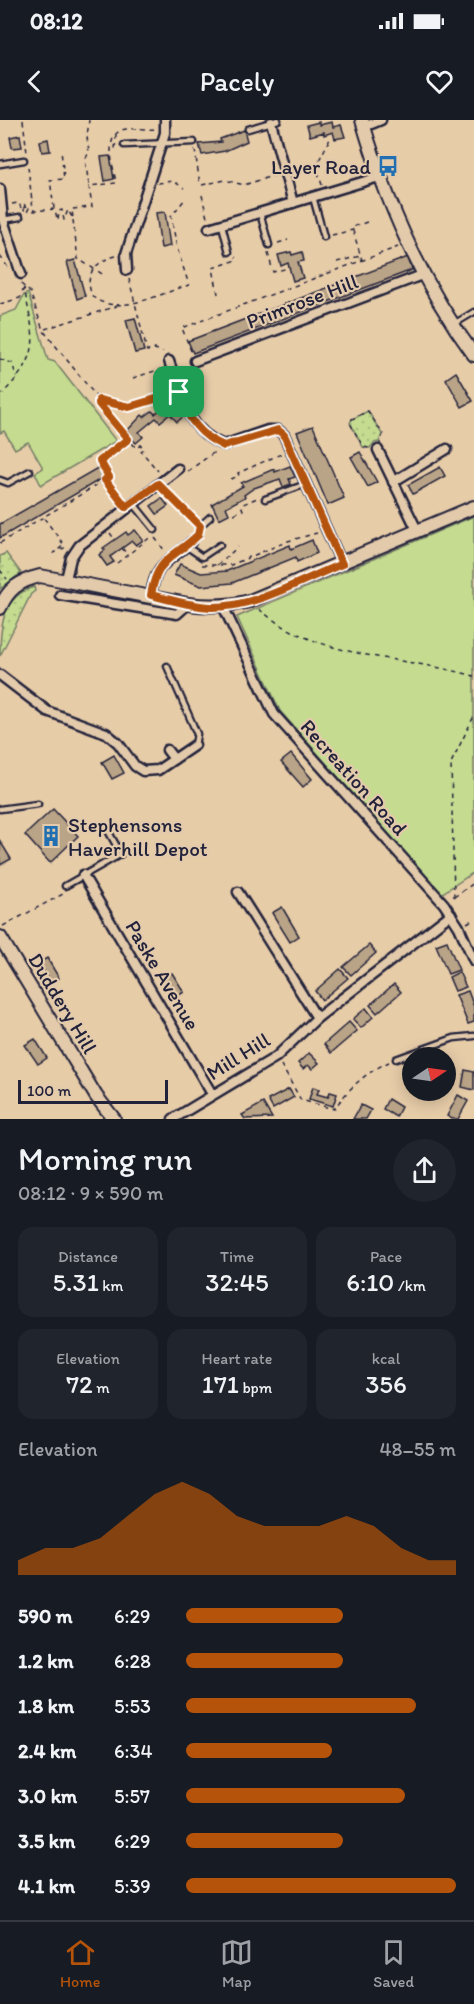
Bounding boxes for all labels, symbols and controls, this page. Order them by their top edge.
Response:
text: 08:12 [30,8,83,35]
icon: back [18,65,51,98]
text: Pacely [200,65,274,98]
icon: heart [423,65,456,98]
place label: Layer Road [271,154,372,179]
bus stop icon: Layer Road [376,154,400,178]
street label: Primrose Hill [243,268,361,334]
pin [153,366,204,417]
icon: arrive [162,375,195,408]
street label: Recreation Road [295,714,413,840]
place label: Stephensons Haverhill Depot [68,812,208,861]
building icon: Stephensons Haverhill Depot [39,824,63,848]
street label: Paske Avenue [120,916,206,1034]
street label: Duddery Hill [23,948,103,1058]
street label: Mill Hill [202,1027,274,1085]
north arrow [402,1047,456,1101]
map controls [402,1047,456,1101]
scale bar [18,1077,168,1104]
text: 100 m [27,1081,71,1100]
text: Morning run [18,1139,193,1178]
button: share [393,1139,456,1202]
text: 08:12 · 9 × 590 m [18,1181,164,1205]
text: Distance [58,1247,118,1266]
text: Time [220,1247,254,1266]
text: Pace [370,1247,402,1266]
text: 5.31 [52,1266,99,1298]
text: 32:45 [205,1266,269,1298]
text: 6:10 [346,1266,394,1298]
text: km [99,1276,124,1295]
text: /km [394,1276,426,1295]
text: Elevation [56,1349,120,1368]
text: Heart rate [202,1349,272,1368]
text: kcal [372,1349,400,1368]
text: 72 [66,1368,93,1400]
text: 171 [202,1368,239,1400]
text: 356 [365,1368,407,1400]
text: m [93,1378,110,1397]
text: bpm [239,1378,272,1397]
text: Elevation [18,1437,97,1461]
text: 48–55 m [380,1437,456,1461]
text: 590 m [18,1604,73,1628]
text: 6:29 [114,1604,150,1628]
text: 1.2 km [18,1649,74,1673]
text: 6:28 [114,1649,151,1673]
text: 1.8 km [18,1694,74,1718]
text: 5:53 [114,1694,151,1718]
text: 2.4 km [18,1739,76,1763]
text: 6:34 [114,1739,152,1763]
text: 3.0 km [18,1784,77,1808]
text: 5:57 [114,1784,150,1808]
text: 3.5 km [18,1829,75,1853]
text: 6:29 [114,1829,150,1853]
text: 4.1 km [18,1874,75,1898]
text: 5:39 [114,1874,151,1898]
tab: Home [60,1936,100,1991]
tab: Map [220,1936,253,1991]
tab: Saved [373,1936,414,1991]

